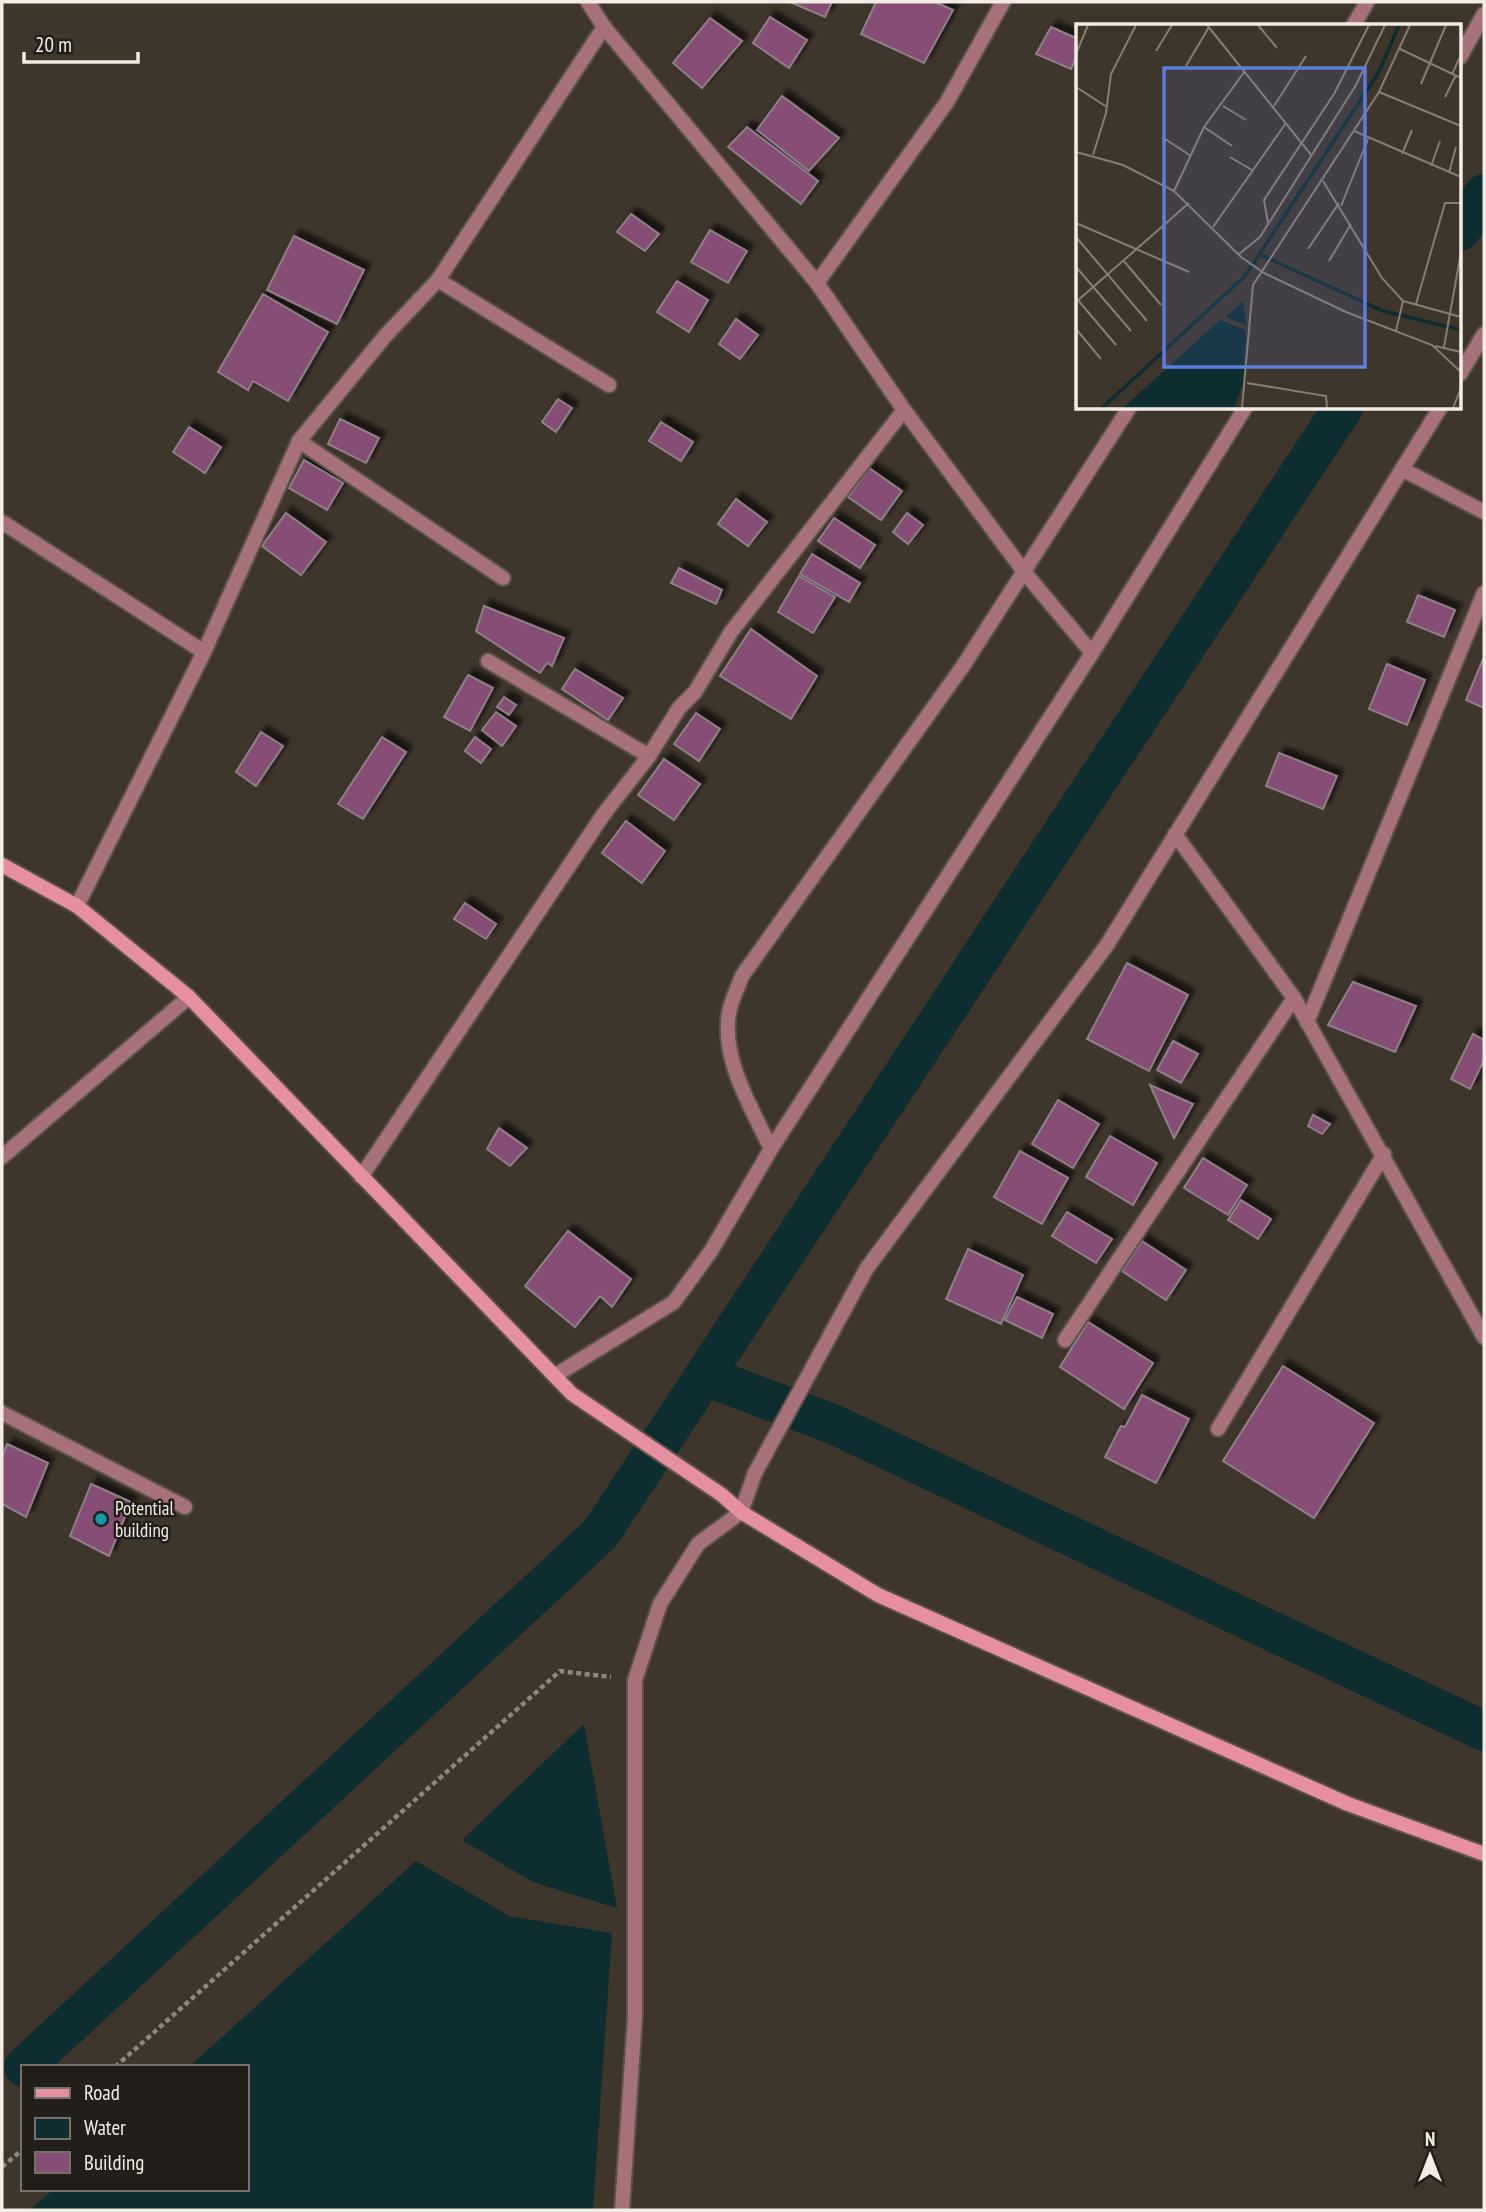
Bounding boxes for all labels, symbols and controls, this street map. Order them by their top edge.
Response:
scale bar [24,21,138,65]
inset map [1076,24,1462,410]
text: 20 m [35,31,72,58]
place label: Potential building [115,1496,174,1542]
marker: Potential building [93,1511,109,1527]
legend [21,2065,248,2191]
text: Road [84,2079,120,2106]
text: Water [84,2114,126,2141]
north arrow [1395,2121,1465,2191]
text: N [1425,2127,1435,2151]
text: Building [84,2149,144,2176]

